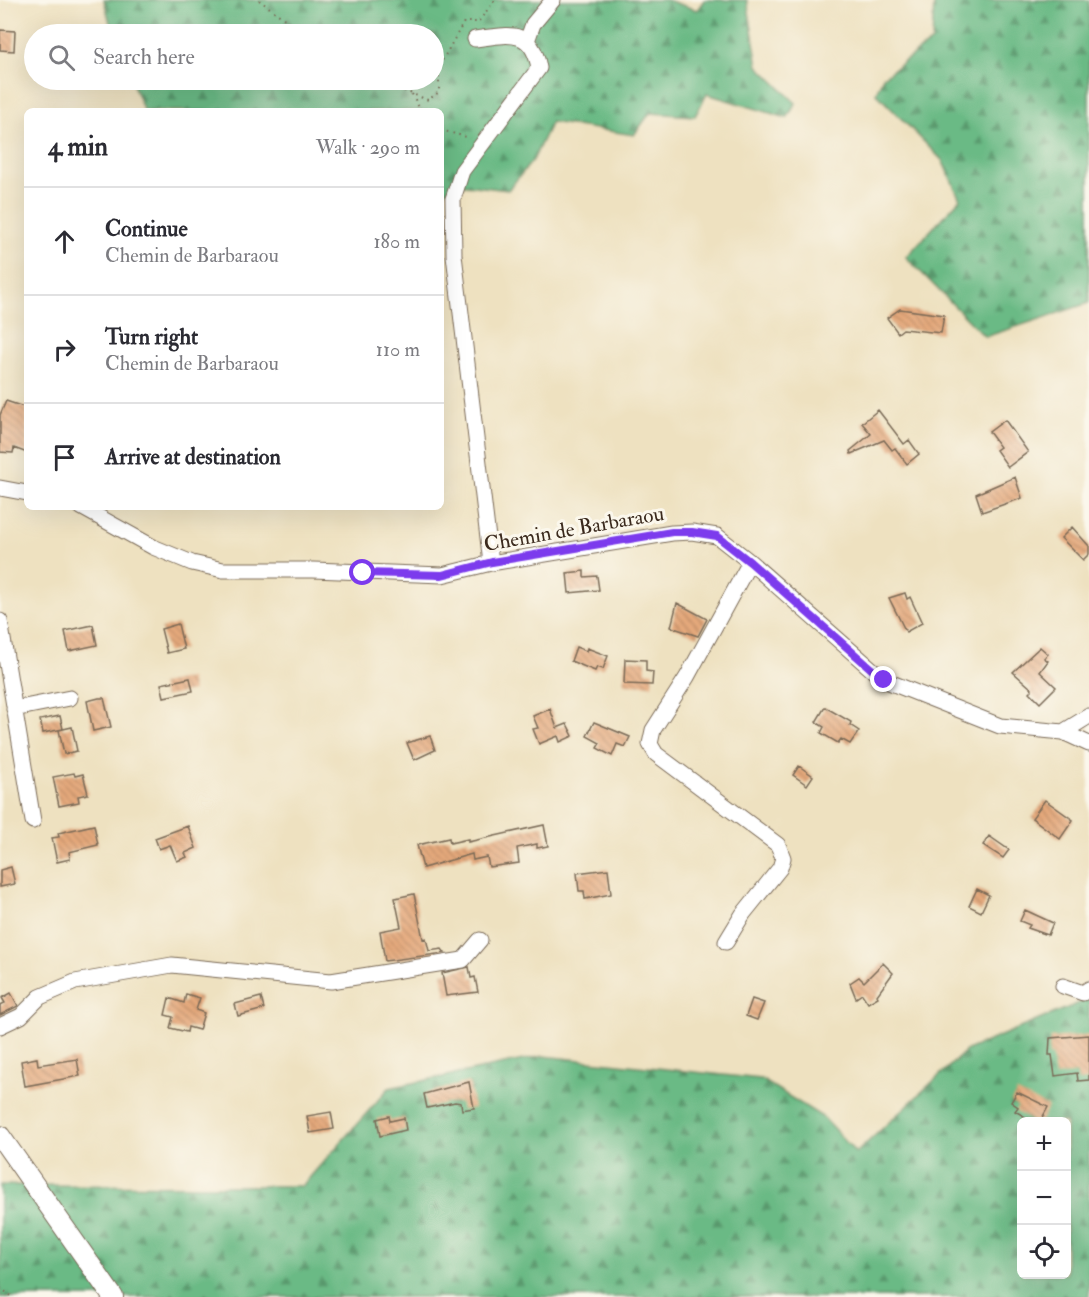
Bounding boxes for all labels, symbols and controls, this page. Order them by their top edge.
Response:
search box [24,24,444,90]
icon: search [45,41,78,74]
text: Search here [93,43,195,71]
text: 4 min [48,131,108,163]
text: Walk · 290 m [316,135,420,160]
text: Continue [105,215,188,243]
icon: ahead [48,225,81,258]
text: 180 m [373,229,420,254]
text: Chemin de Barbaraou [105,243,279,268]
text: Turn right [105,323,198,351]
icon: right [48,333,81,366]
text: 110 m [376,337,420,362]
text: Chemin de Barbaraou [105,351,279,376]
icon: arrive [48,441,81,474]
text: Arrive at destination [105,443,281,471]
street label: Chemin de Barbaraou [482,500,666,558]
route start [349,559,375,585]
route end [870,666,896,692]
map controls [1017,1117,1071,1279]
button: + [1017,1117,1071,1171]
button: − [1017,1171,1071,1225]
button: locate [1017,1225,1071,1279]

